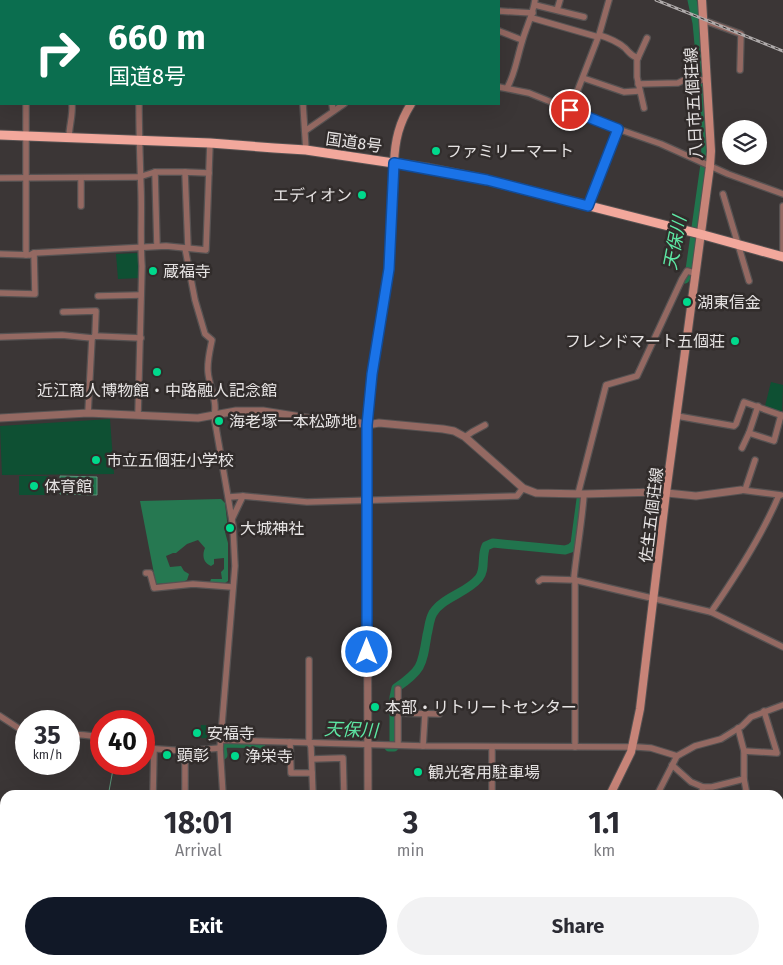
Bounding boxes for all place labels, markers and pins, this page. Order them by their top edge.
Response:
pin [549,89,591,131]
place label: ファミリーマート [446,142,574,161]
marker: ファミリーマート [430,145,442,157]
place label: エディオン [273,186,352,205]
marker: エディオン [356,189,368,201]
place label: 蔵福寺 [163,262,211,281]
marker: 蔵福寺 [147,265,159,277]
place label: 湖東信金 [697,293,761,312]
marker: 湖東信金 [681,296,693,308]
place label: フレンドマート五個荘 [565,332,725,351]
marker: フレンドマート五個荘 [729,335,741,347]
marker: 近江商人博物館・中路融人記念館 [151,366,163,378]
place label: 近江商人博物館・中路融人記念館 [37,381,277,400]
place label: 海老塚一本松跡地 [229,412,357,431]
marker: 海老塚一本松跡地 [213,415,225,427]
place label: 市立五個荘小学校 [106,451,234,470]
marker: 市立五個荘小学校 [90,454,102,466]
place label: 体育館 [44,477,92,496]
marker: 体育館 [28,480,40,492]
place label: 大城神社 [240,519,304,538]
marker: 大城神社 [224,522,236,534]
place label: 本部・リトリートセンター [385,698,577,717]
marker: 本部・リトリートセンター [369,701,381,713]
place label: 安福寺 [207,724,255,743]
marker: 安福寺 [191,727,203,739]
place label: 顕彰 [177,746,209,765]
place label: 浄栄寺 [245,747,293,766]
marker: 顕彰 [161,749,173,761]
marker: 浄栄寺 [229,750,241,762]
place label: 観光客用駐車場 [428,763,540,782]
marker: 観光客用駐車場 [412,766,424,778]

